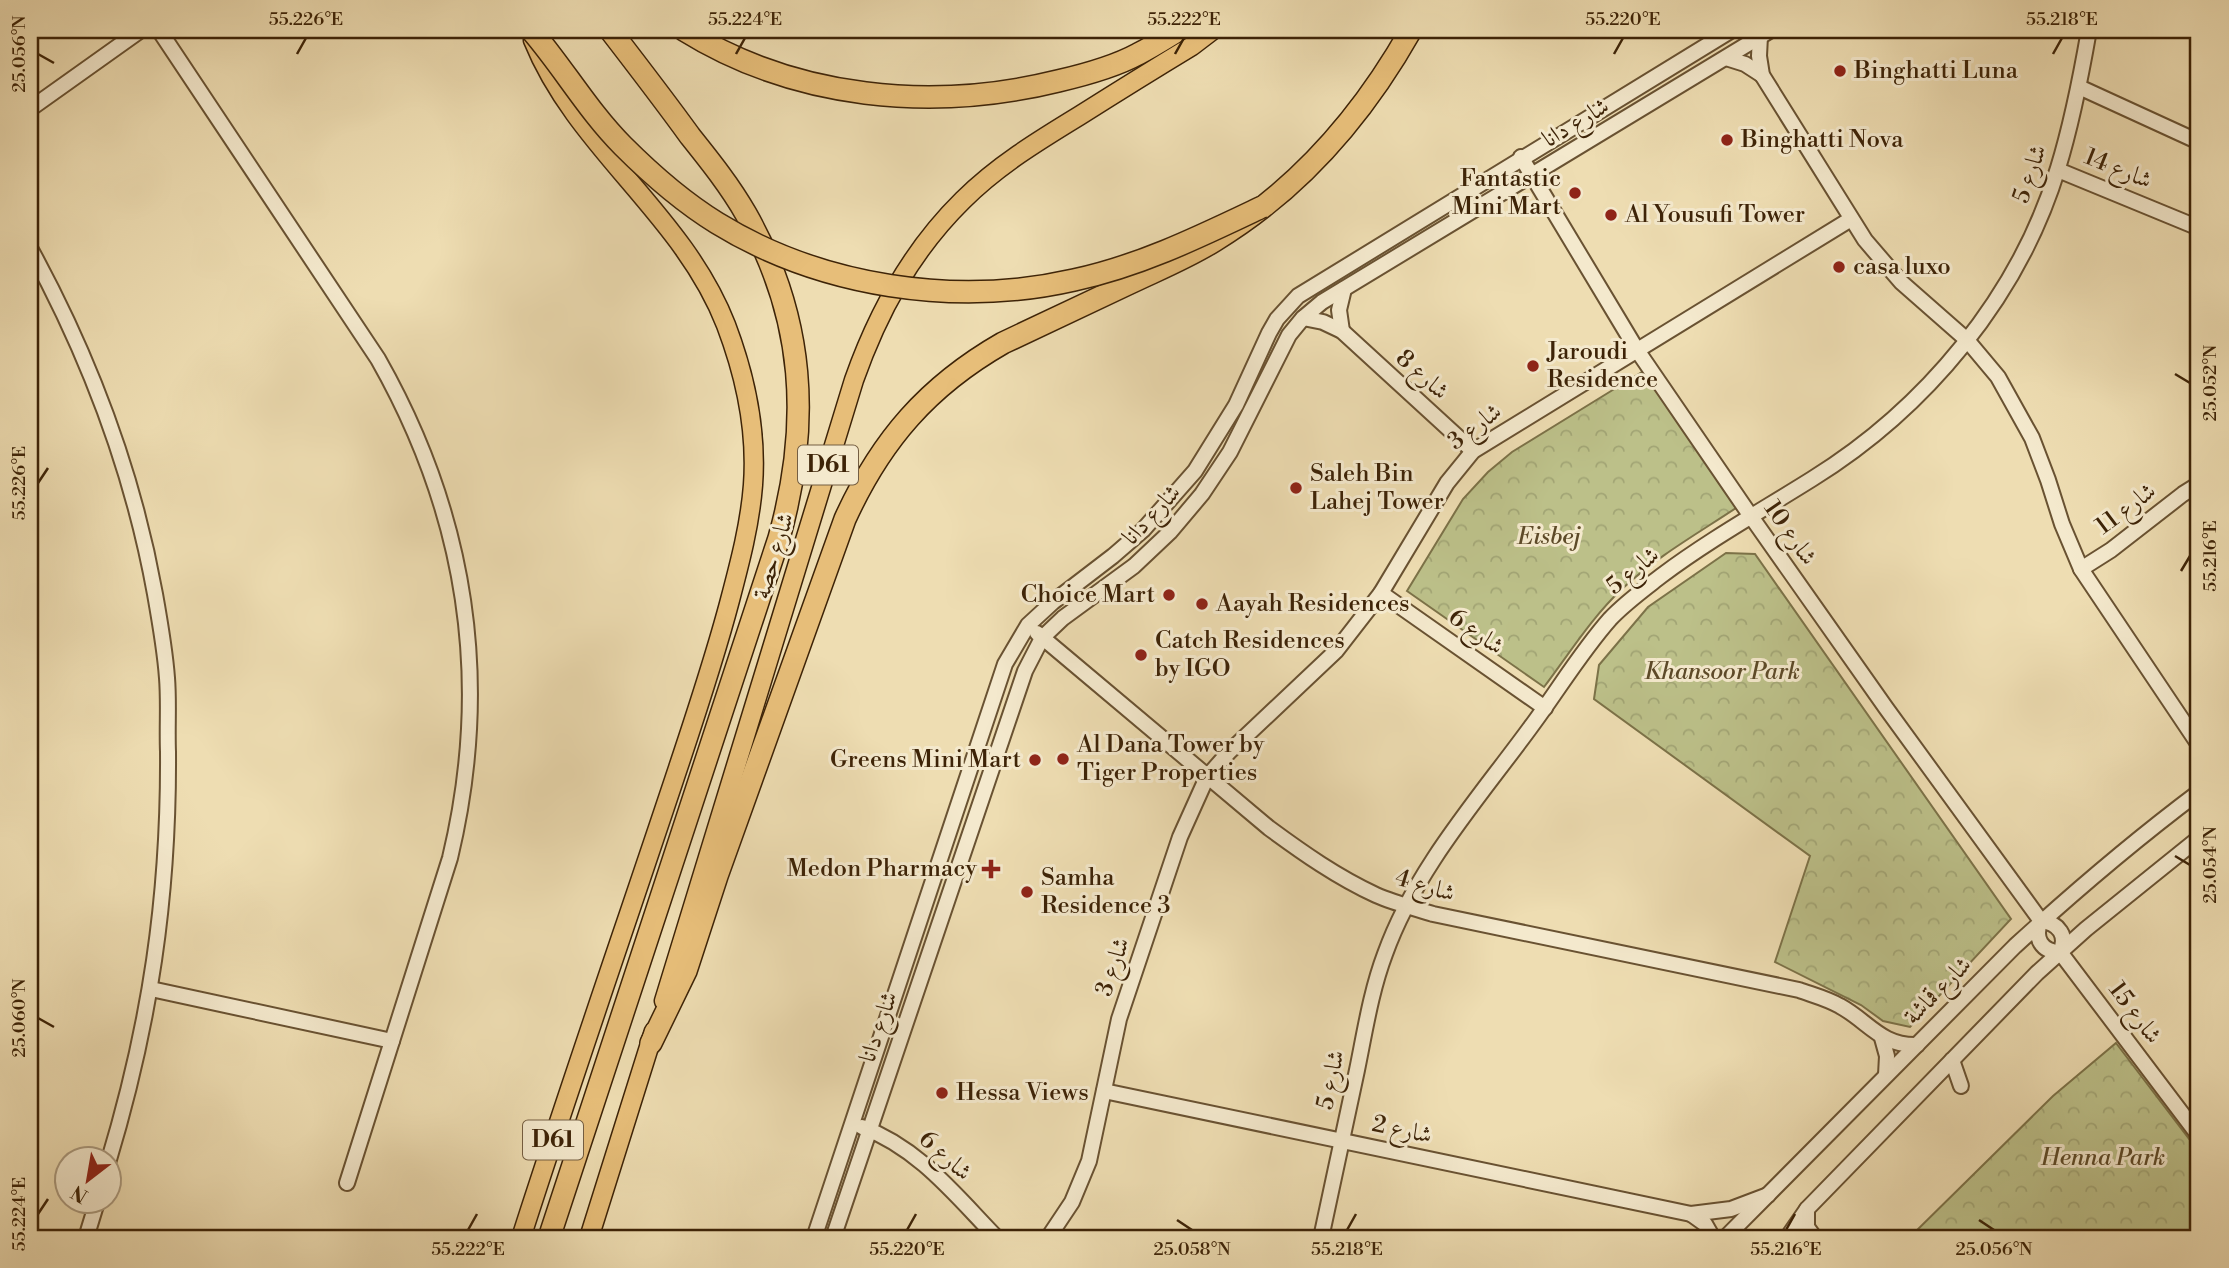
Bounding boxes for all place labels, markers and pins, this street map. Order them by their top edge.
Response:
place label: Binghatti Luna [1853,56,2019,86]
marker: Binghatti Luna [1832,63,1848,79]
place label: Binghatti Nova [1740,125,1904,155]
marker: Binghatti Nova [1719,132,1735,148]
place label: Fantastic Mini Mart [1452,164,1562,222]
marker: Fantastic Mini Mart [1567,185,1583,201]
place label: Al Yousufi Tower [1624,200,1805,230]
marker: Al Yousufi Tower [1603,207,1619,223]
place label: casa luxo [1853,252,1951,282]
marker: casa luxo [1831,259,1847,275]
place label: Jaroudi Residence [1546,337,1658,395]
marker: Jaroudi Residence [1525,358,1541,374]
place label: Saleh Bin Lahej Tower [1310,459,1444,517]
marker: Saleh Bin Lahej Tower [1288,480,1304,496]
place label: Choice Mart [1021,580,1156,610]
marker: Choice Mart [1161,587,1177,603]
place label: Aayah Residences [1215,589,1410,619]
marker: Aayah Residences [1194,596,1210,612]
place label: Catch Residences by IGO [1155,626,1345,684]
marker: Catch Residences by IGO [1133,647,1149,663]
place label: Al Dana Tower by Tiger Properties [1076,730,1265,788]
place label: Greens Mini Mart [830,745,1021,775]
marker: Al Dana Tower by Tiger Properties [1055,751,1071,767]
marker: Greens Mini Mart [1027,752,1043,768]
place label: Medon Pharmacy [787,854,977,884]
marker: Medon Pharmacy [983,861,999,877]
place label: Samha Residence 3 [1041,863,1170,921]
marker: Samha Residence 3 [1019,884,1035,900]
place label: Hessa Views [956,1078,1089,1108]
marker: Hessa Views [934,1085,950,1101]

